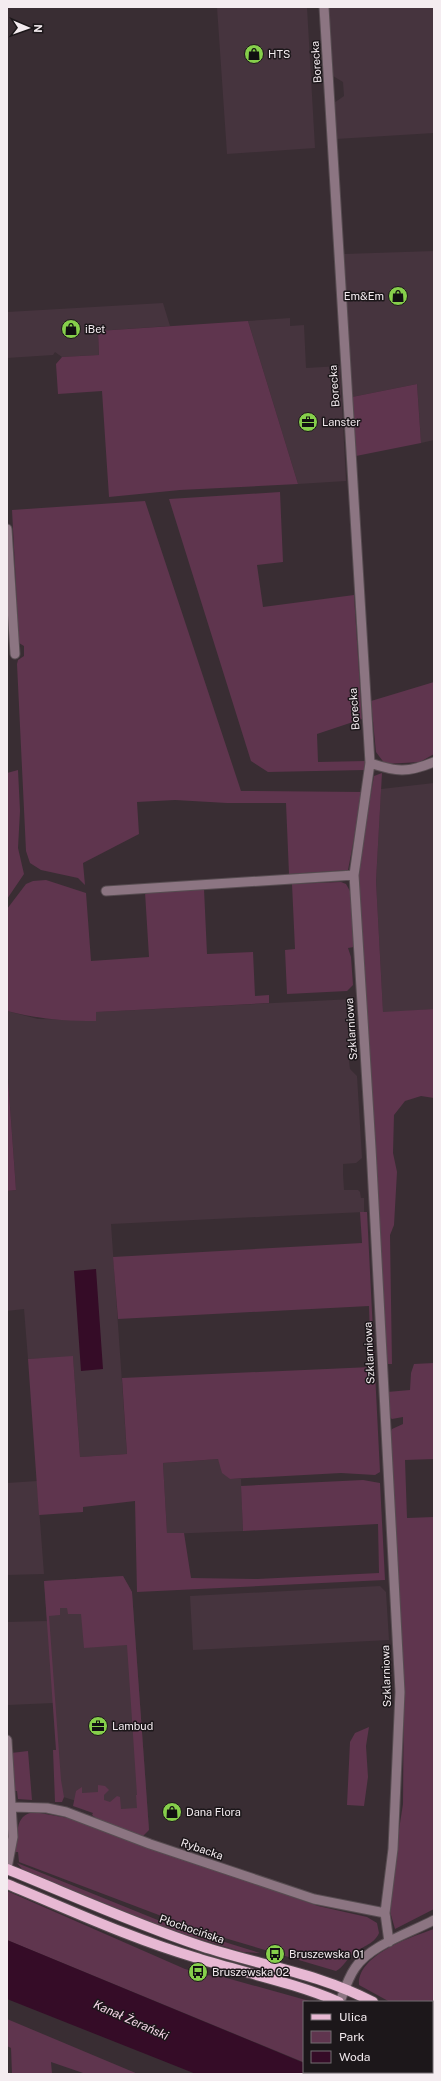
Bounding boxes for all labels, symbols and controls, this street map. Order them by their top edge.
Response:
north arrow [8,8,48,48]
text: N [32,24,44,33]
street label: Borecka [309,41,323,83]
shop icon: HTS [243,43,265,65]
place label: HTS [268,48,290,60]
shop icon: Em&Em [387,285,409,307]
place label: Em&Em [344,290,384,302]
shop icon: iBet [60,318,82,340]
place label: iBet [85,323,105,335]
street label: Borecka [327,365,341,407]
office icon: Lanster [297,411,319,433]
place label: Lanster [322,416,361,428]
street label: Borecka [347,688,361,730]
street label: Szklarniowa [343,998,359,1060]
street label: Szklarniowa [361,1322,377,1384]
street label: Szklarniowa [379,1645,393,1707]
office icon: Lambud [87,1715,109,1737]
place label: Lambud [112,1720,153,1732]
shop icon: Dana Flora [161,1801,183,1823]
place label: Dana Flora [186,1806,241,1818]
street label: Rybacka [179,1836,225,1862]
street label: Płochocińska [158,1912,226,1946]
bus stop icon: Bruszewska 01 [264,1943,286,1965]
place label: Bruszewska 01 [289,1948,364,1960]
bus stop icon: Bruszewska 02 [187,1961,209,1983]
place label: Bruszewska 02 [212,1966,290,1978]
water label: Kanał Żerański [91,1997,171,2043]
legend [303,2001,433,2073]
text: Ulica [339,2010,367,2024]
text: Park [339,2030,365,2044]
text: Woda [339,2050,370,2064]

